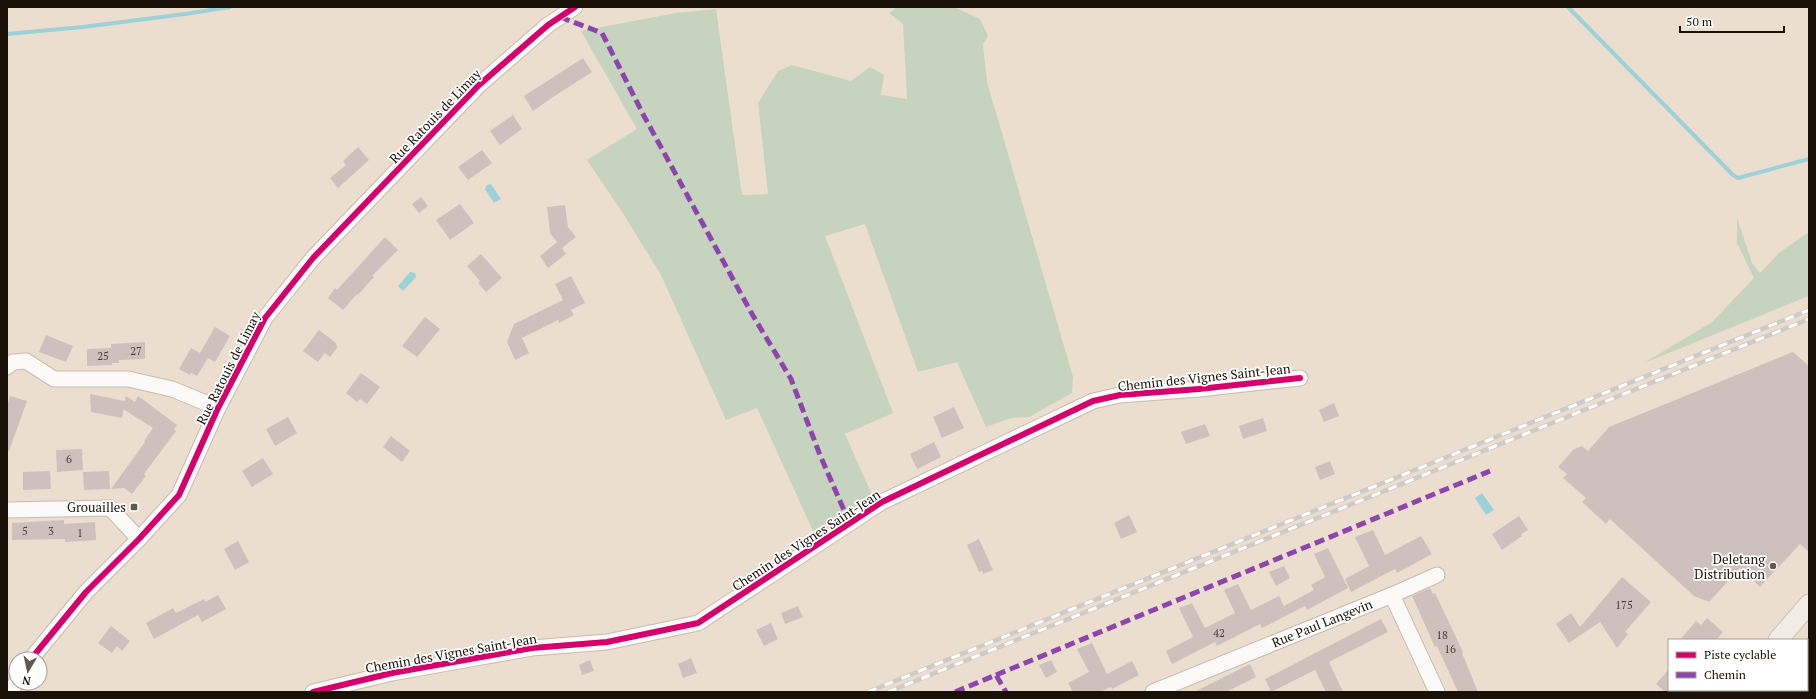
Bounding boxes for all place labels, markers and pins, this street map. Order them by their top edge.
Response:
place label: Grouailles [67,498,126,516]
marker: Grouailles [129,502,139,512]
place label: Deletang Distribution [1694,550,1765,583]
marker: Deletang Distribution [1768,561,1778,571]

